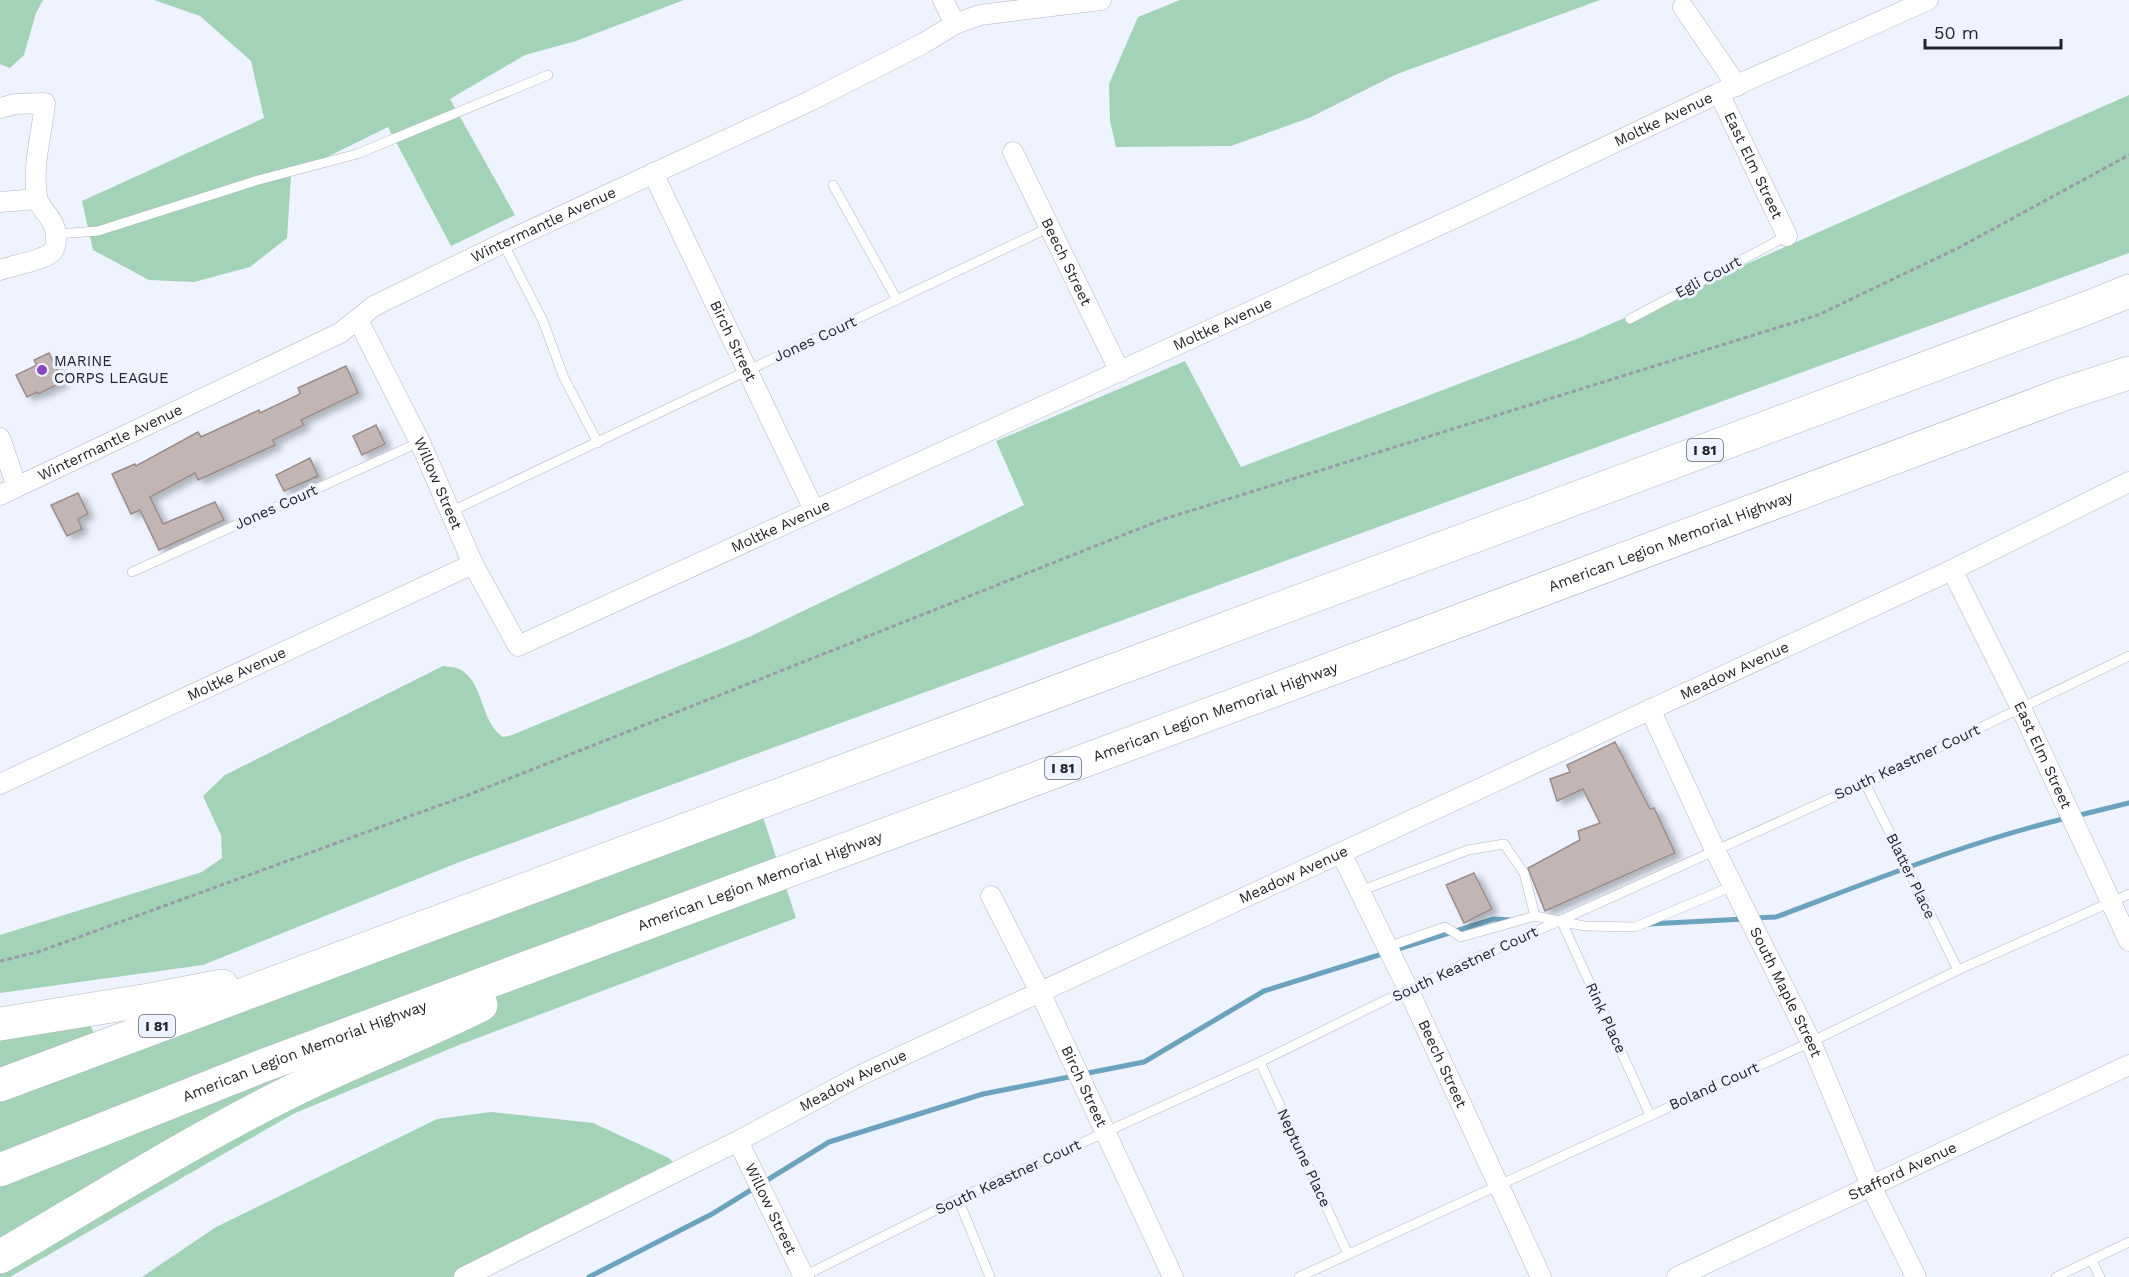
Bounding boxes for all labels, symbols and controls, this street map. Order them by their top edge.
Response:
scale bar [1925,12,2062,50]
text: 50 m [1934,22,1979,43]
street label: Moltke Avenue [1611,88,1715,150]
street label: East Elm Street [1720,109,1787,222]
street label: Wintermantle Avenue [468,183,619,266]
street label: Beech Street [1037,215,1096,309]
street label: Egli Court [1672,252,1745,302]
street label: Moltke Avenue [1170,294,1275,355]
street label: Birch Street [706,297,761,385]
street label: Jones Court [771,312,860,366]
place label: MARINE CORPS LEAGUE [54,352,169,387]
marker: MARINE CORPS LEAGUE [35,363,49,377]
street label: Wintermantle Avenue [35,400,185,485]
street label: Willow Street [410,434,466,533]
road number: I 81 [1687,439,1723,461]
street label: Jones Court [232,480,321,533]
street label: American Legion Memorial Highway [1546,487,1796,596]
street label: Moltke Avenue [728,496,833,556]
street label: Meadow Avenue [1677,638,1792,704]
street label: Moltke Avenue [184,643,289,705]
street label: American Legion Memorial Highway [1090,658,1341,766]
street label: East Elm Street [2010,698,2076,812]
street label: South Keastner Court [1831,720,1983,804]
road number: I 81 [1045,757,1081,779]
street label: American Legion Memorial Highway [635,827,885,935]
street label: Blatter Place [1883,830,1939,922]
street label: Meadow Avenue [1236,842,1351,908]
street label: South Keastner Court [1389,922,1541,1006]
street label: South Maple Street [1746,924,1826,1060]
street label: Rink Place [1582,980,1630,1056]
street label: American Legion Memorial Highway [180,997,430,1106]
road number: I 81 [139,1015,175,1037]
street label: Beech Street [1414,1017,1471,1111]
street label: Birch Street [1057,1043,1111,1131]
street label: Meadow Avenue [796,1046,910,1115]
street label: Boland Court [1666,1058,1762,1114]
street label: Neptune Place [1273,1106,1335,1210]
street label: South Keastner Court [932,1135,1084,1219]
street label: Stafford Avenue [1845,1138,1960,1204]
street label: Willow Street [741,1160,801,1258]

